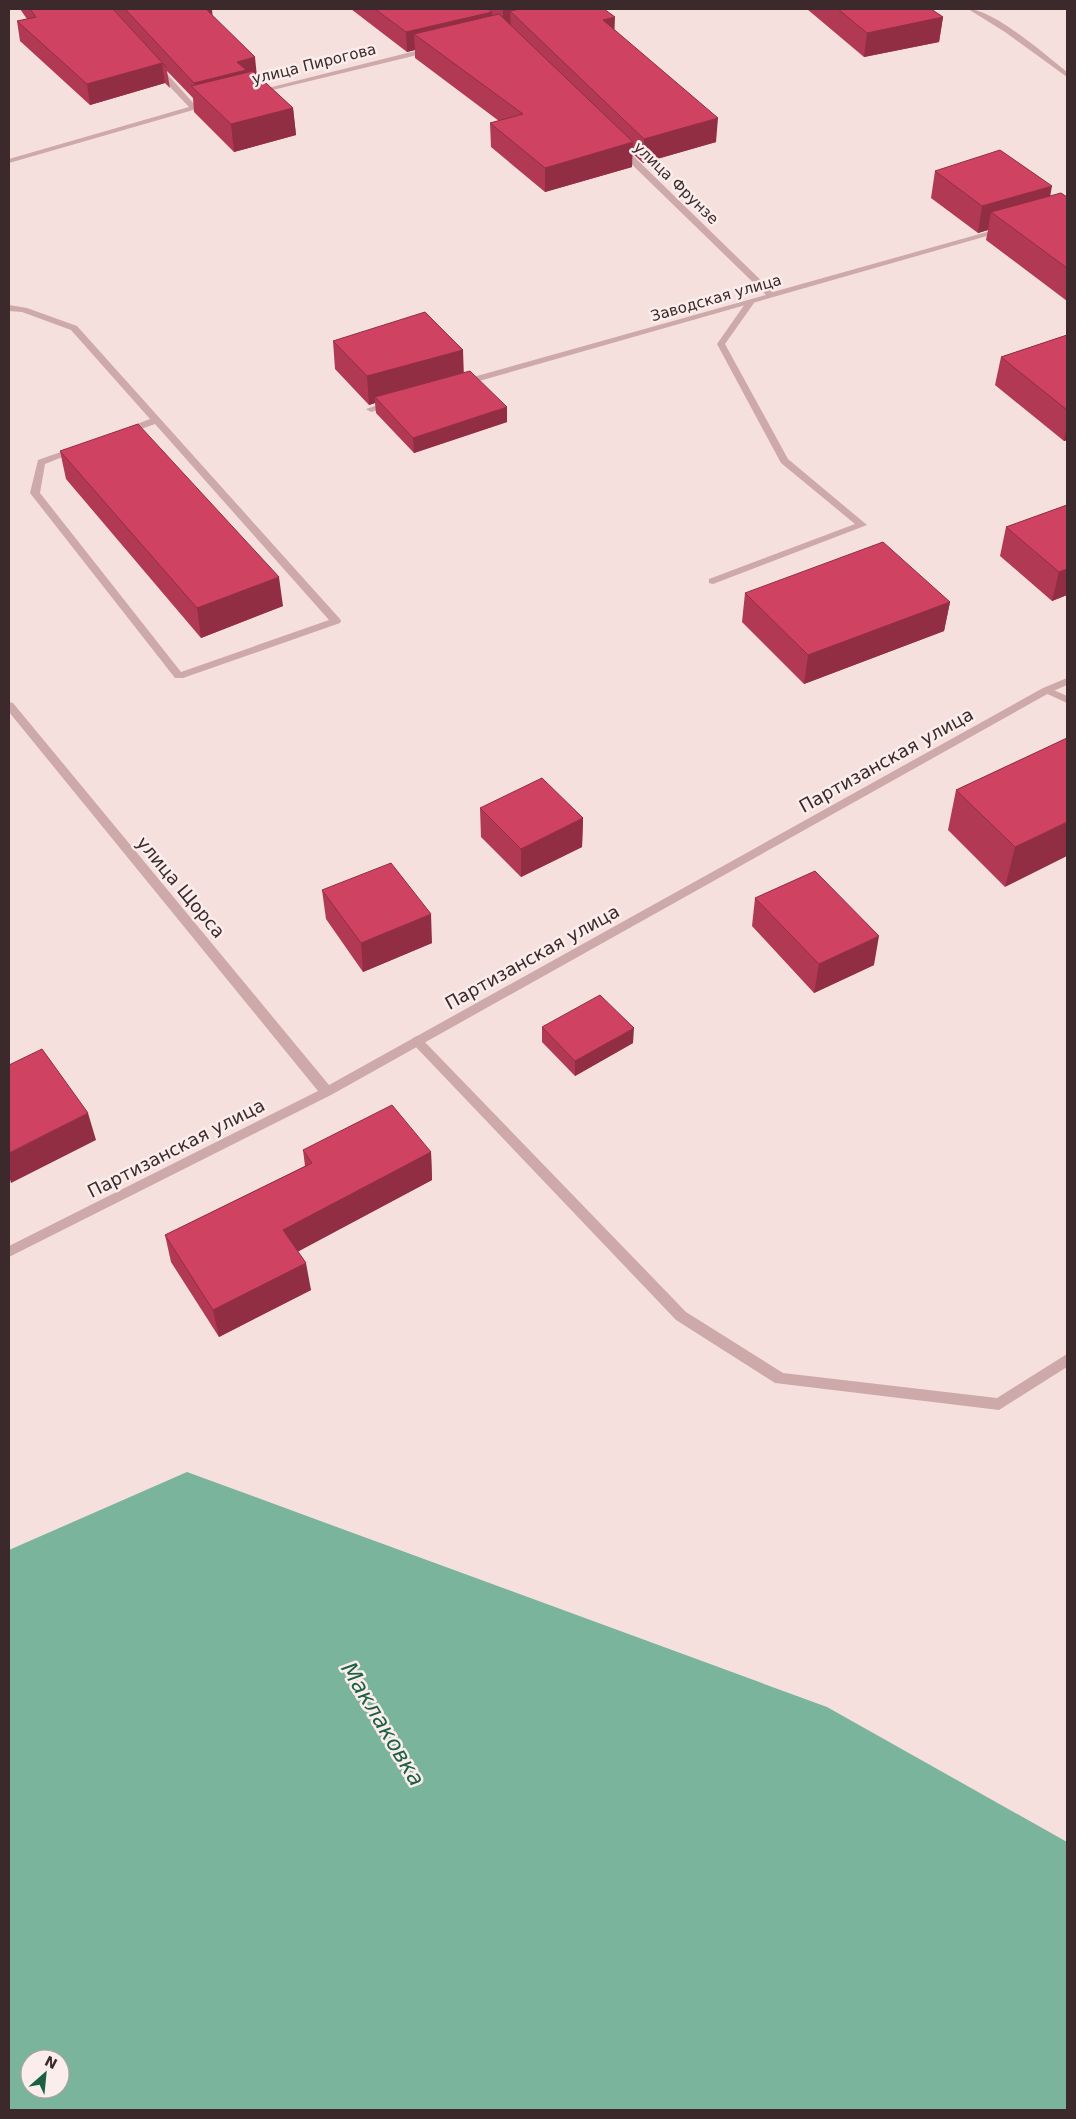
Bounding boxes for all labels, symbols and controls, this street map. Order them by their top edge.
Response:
street label: улица Пирогова [250,40,378,88]
street label: улица Фрунзе [630,138,722,228]
street label: Заводская улица [649,271,783,325]
street label: Партизанская улица [795,703,977,817]
street label: улица Щорса [132,832,230,942]
street label: Партизанская улица [441,900,623,1014]
street label: Партизанская улица [84,1094,268,1202]
water label: Маклаковка [336,1658,430,1790]
north arrow [20,2049,70,2099]
text: N [42,2053,60,2072]

